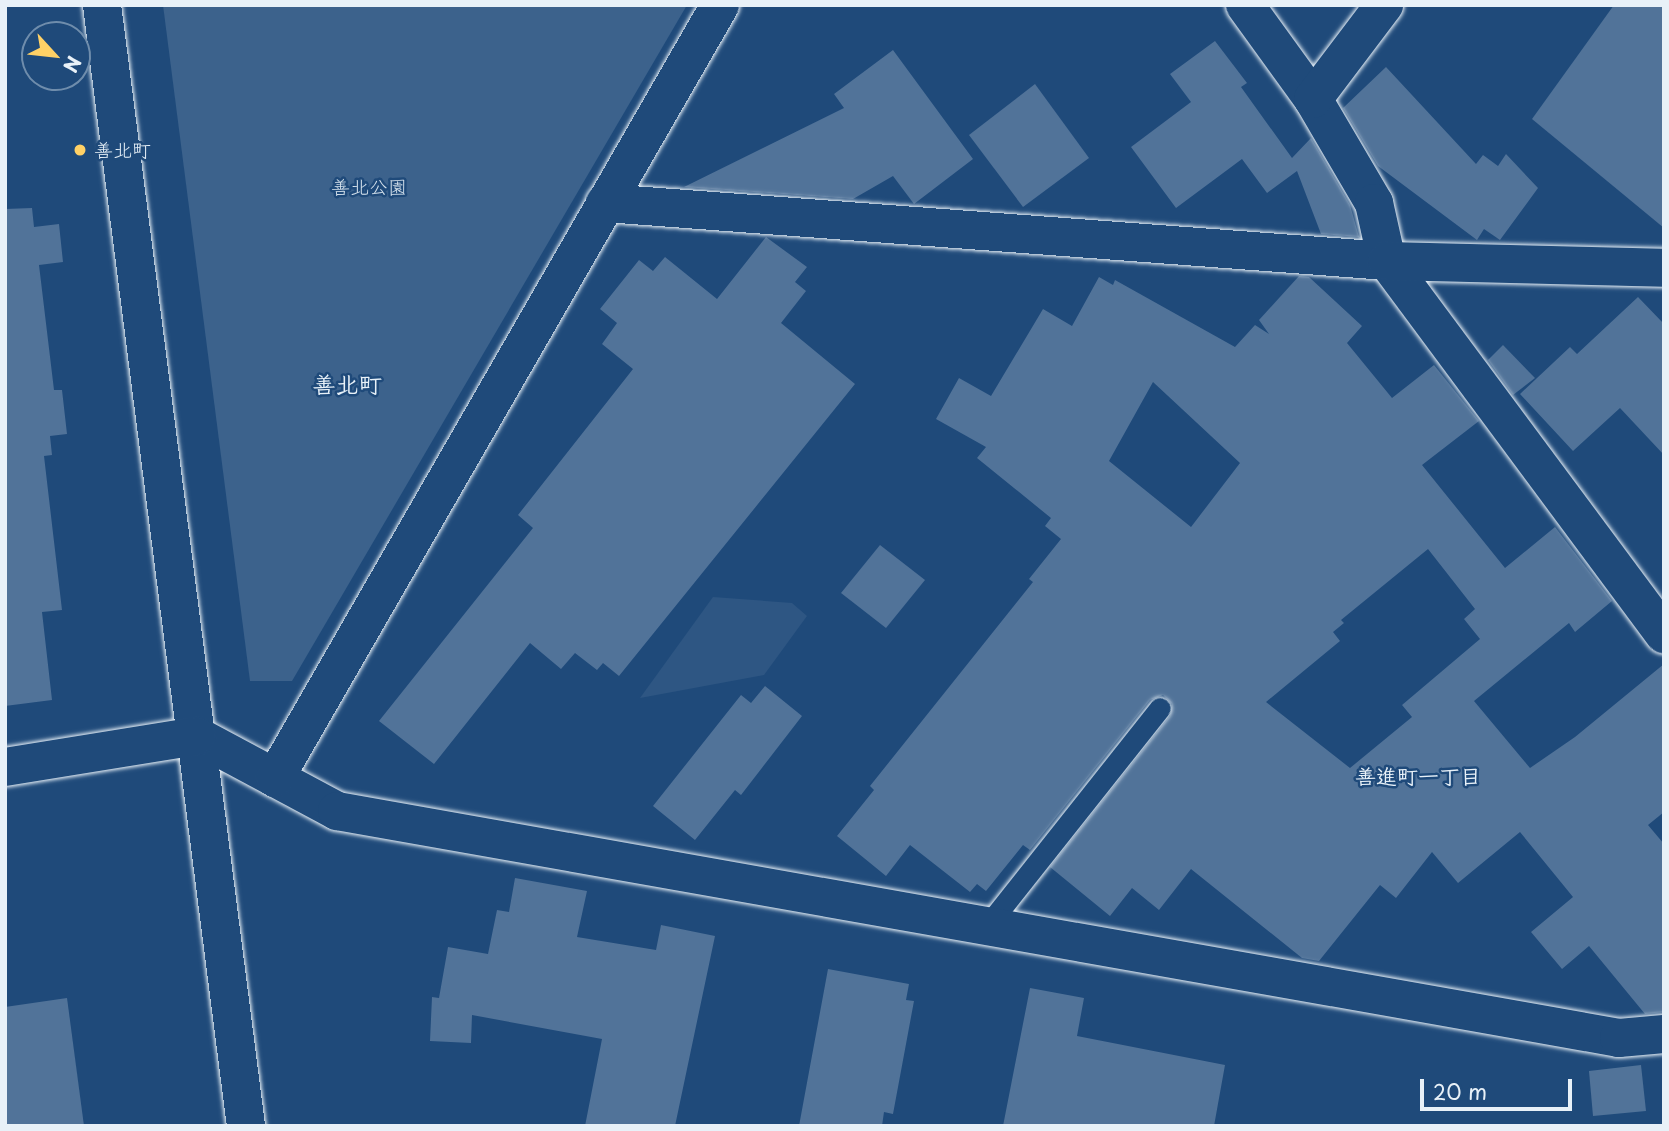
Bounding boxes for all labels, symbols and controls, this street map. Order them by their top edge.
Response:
north arrow [21,21,91,91]
text: N [57,52,89,78]
place label: 善北町 [94,139,151,161]
marker: 善北町 [72,142,88,158]
park label: 善北公園 [331,176,407,198]
district label: 善北町 [313,370,381,398]
district label: 善進町一丁目 [1355,762,1481,788]
scale bar [1424,1064,1576,1108]
text: 20 m [1433,1075,1487,1107]

